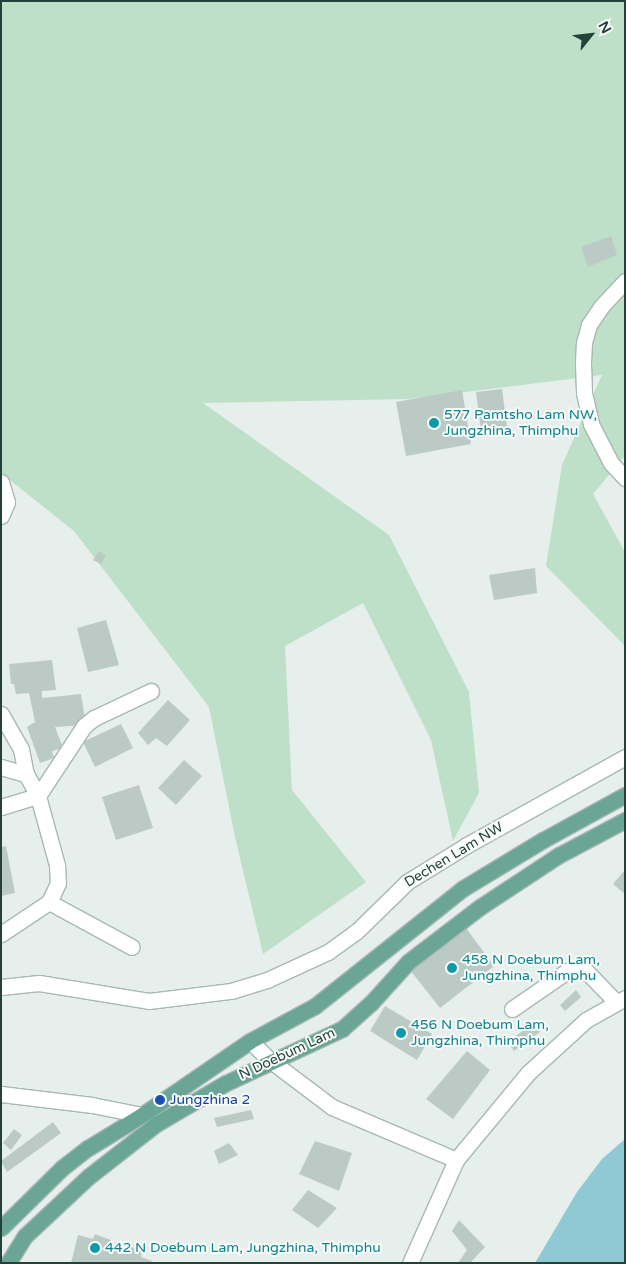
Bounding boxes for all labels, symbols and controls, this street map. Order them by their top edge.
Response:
north arrow [566,10,616,60]
text: N [594,18,615,37]
place label: 577 Pamtsho Lam NW, Jungzhina, Thimphu [444,407,597,440]
marker: 577 Pamtsho Lam NW, Jungzhina, Thimphu [428,417,440,429]
street label: Dechen Lam NW [402,819,506,891]
place label: 458 N Doebum Lam, Jungzhina, Thimphu [462,952,600,984]
marker: 458 N Doebum Lam, Jungzhina, Thimphu [446,962,458,974]
place label: 456 N Doebum Lam, Jungzhina, Thimphu [411,1017,549,1050]
street label: N Doebum Lam [236,1024,338,1084]
marker: 456 N Doebum Lam, Jungzhina, Thimphu [395,1027,407,1039]
place label: Jungzhina 2 [170,1092,250,1108]
marker: Jungzhina 2 [154,1094,166,1106]
place label: 442 N Doebum Lam, Jungzhina, Thimphu [105,1240,381,1256]
marker: 442 N Doebum Lam, Jungzhina, Thimphu [89,1242,101,1254]

